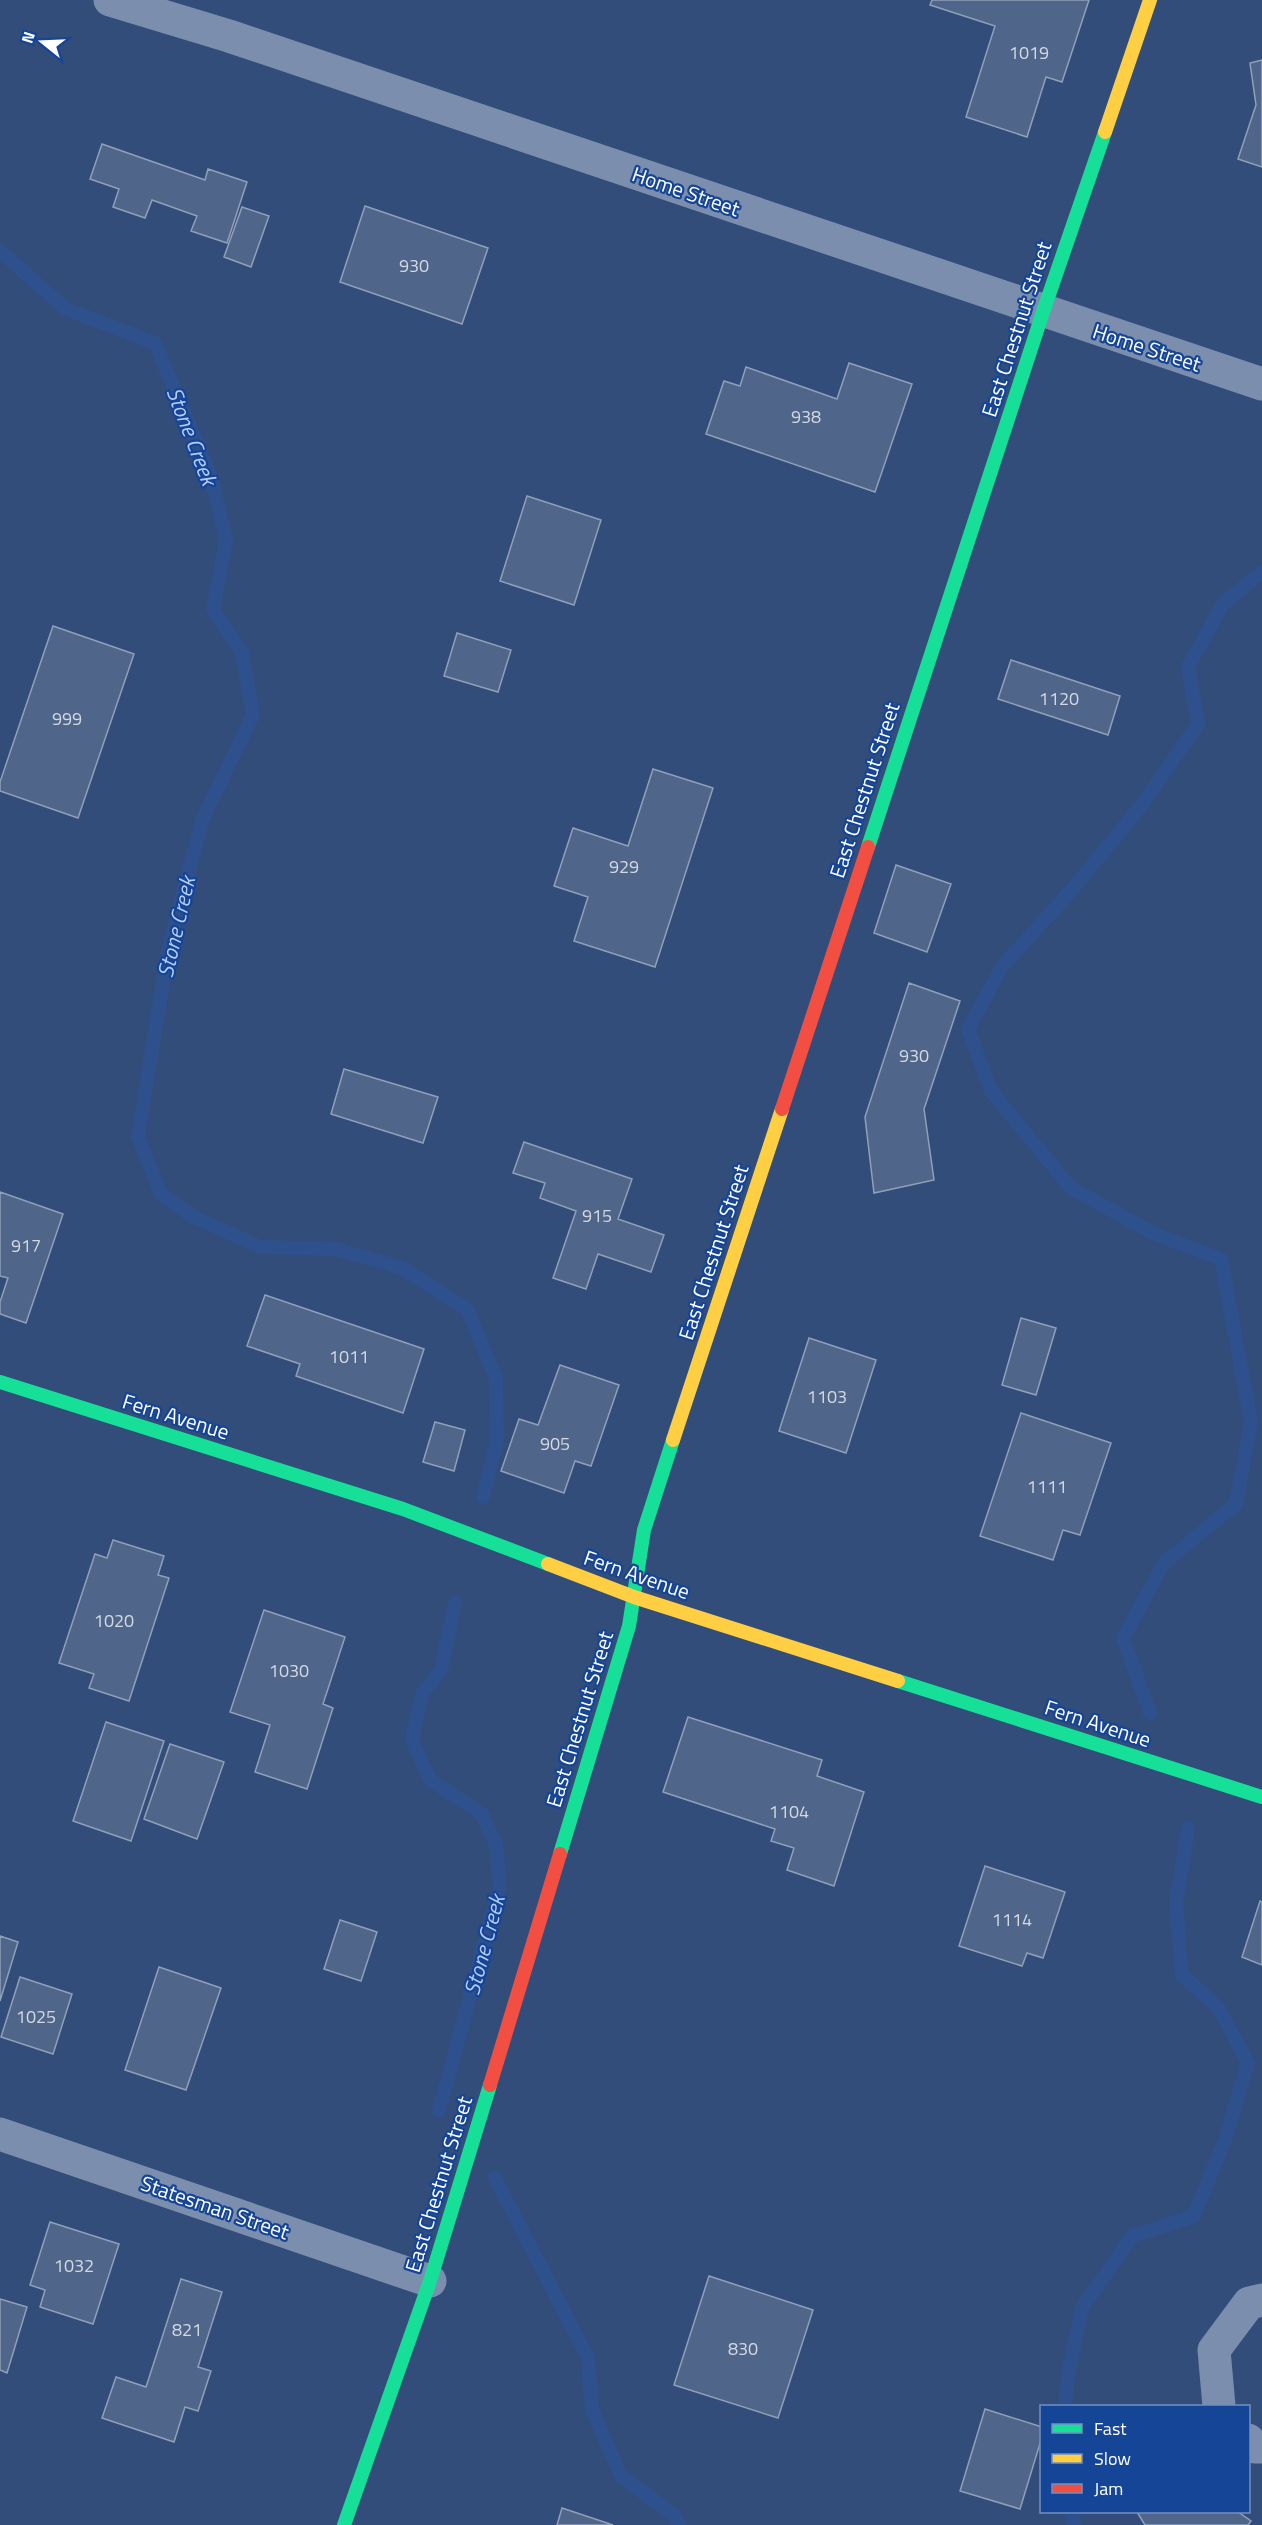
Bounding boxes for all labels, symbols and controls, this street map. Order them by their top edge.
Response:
north arrow [12,12,72,72]
text: N [15,28,41,46]
house number: 1019 [1009,39,1049,66]
street label: Home Street [628,158,745,225]
street label: East Chestnut Street [973,236,1060,421]
house number: 930 [399,252,429,279]
street label: Home Street [1089,314,1206,380]
water label: Stone Creek [158,382,227,492]
house number: 938 [791,403,821,430]
house number: 1120 [1039,685,1079,712]
street label: East Chestnut Street [821,697,908,882]
house number: 999 [52,705,82,732]
house number: 929 [609,853,639,880]
water label: Stone Creek [148,871,205,981]
house number: 930 [899,1042,929,1069]
street label: East Chestnut Street [670,1159,757,1344]
house number: 915 [582,1202,612,1229]
house number: 917 [11,1232,41,1259]
house number: 1011 [329,1343,369,1370]
house number: 1103 [807,1383,847,1410]
street label: Fern Avenue [119,1385,233,1447]
house number: 905 [540,1430,570,1457]
house number: 1111 [1027,1473,1067,1500]
street label: Fern Avenue [580,1541,694,1607]
house number: 1020 [94,1607,134,1634]
street label: East Chestnut Street [537,1626,621,1811]
house number: 1030 [269,1657,309,1684]
street label: Fern Avenue [1041,1691,1155,1755]
house number: 1104 [769,1798,809,1825]
water label: Stone Creek [454,1889,514,1999]
house number: 1114 [992,1906,1032,1933]
house number: 1025 [16,2003,56,2030]
street label: East Chestnut Street [396,2091,480,2276]
street label: Statesman Street [137,2167,294,2248]
house number: 1032 [54,2252,94,2279]
house number: 821 [172,2316,202,2343]
house number: 830 [728,2335,758,2362]
legend [1040,2405,1250,2513]
text: Fast [1094,2415,1127,2442]
text: Slow [1094,2445,1131,2472]
text: Jam [1094,2475,1123,2502]

